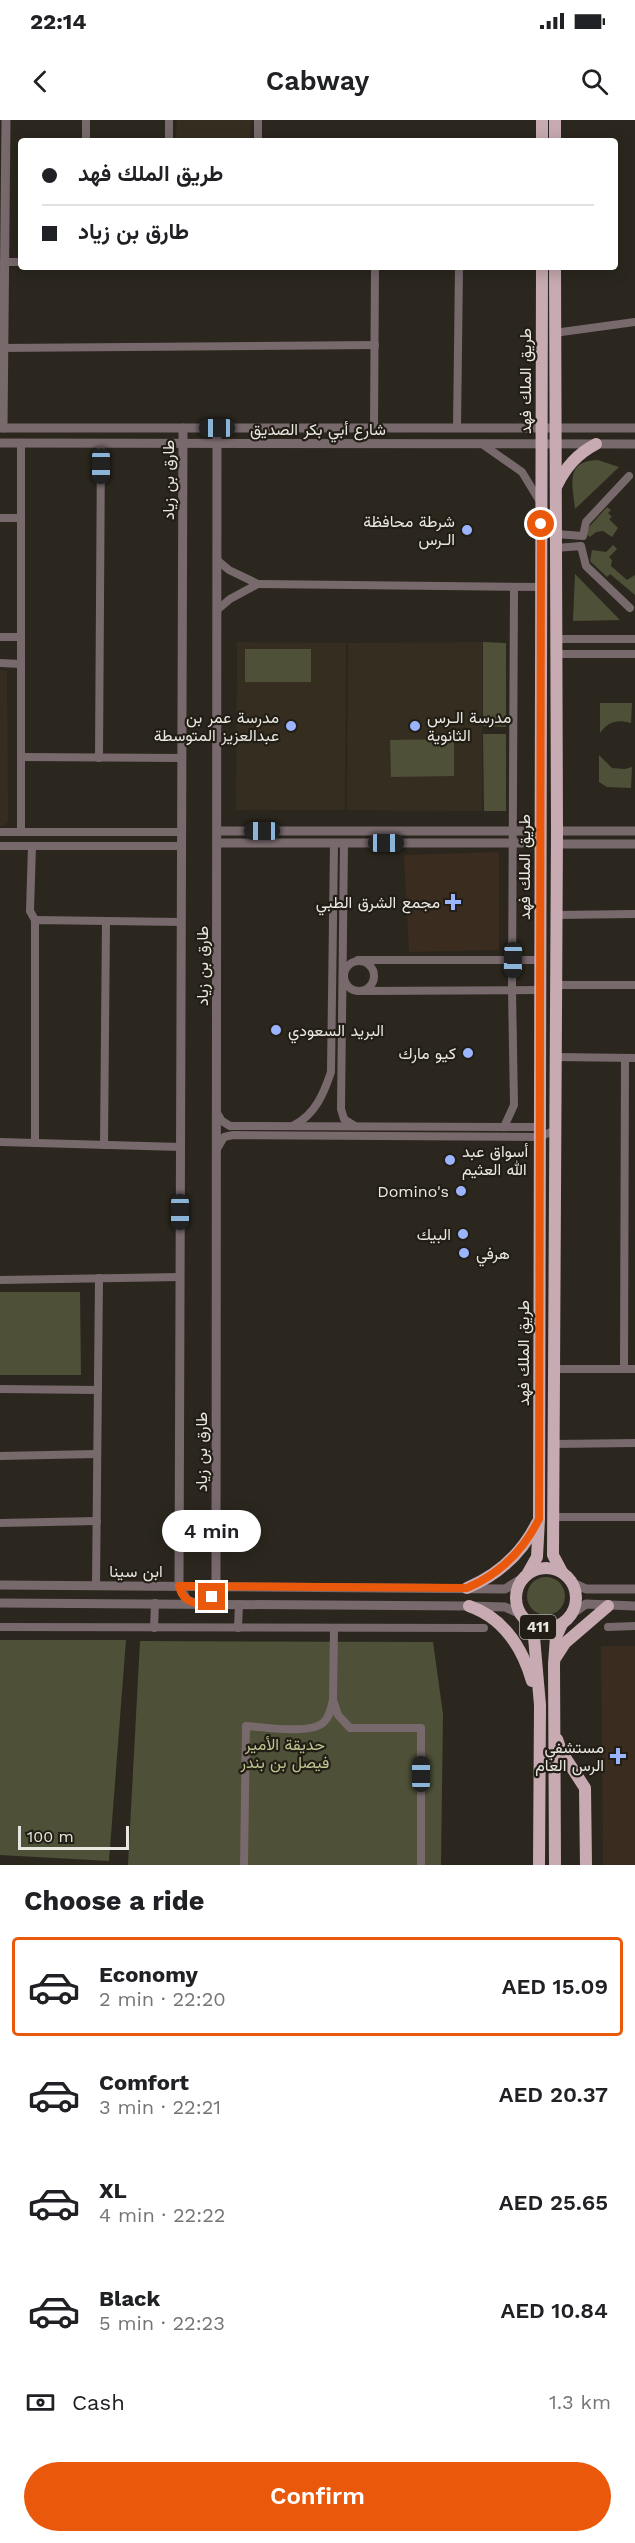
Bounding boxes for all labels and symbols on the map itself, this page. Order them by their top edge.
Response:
street label: طريق الملك فهد [516,328,536,434]
car [199,419,235,437]
street label: شارع أبي بكر الصديق [250,420,386,443]
street label: طارق بن زياد [159,440,179,520]
car [92,448,110,484]
route start [527,510,554,537]
place label: شرطة محافظة الـرس [363,512,455,550]
marker: شرطة محافظة الـرس [460,523,474,537]
place label: مدرسة عمر بن عبدالعزيز المتوسطة [154,708,279,746]
place label: مدرسة الـرس الثانوية [427,708,511,746]
marker: مدرسة عمر بن عبدالعزيز المتوسطة [284,719,298,733]
marker: مدرسة الـرس الثانوية [408,719,422,733]
street label: طريق الملك فهد [515,814,535,920]
car [244,822,280,840]
car [368,834,404,852]
place label: مجمع الشرق الطبي [316,893,440,916]
marker: مجمع الشرق الطبي [444,893,462,911]
street label: طارق بن زياد [193,926,213,1006]
car [504,942,522,978]
place label: البريد السعودي [288,1021,384,1044]
marker: البريد السعودي [269,1023,283,1037]
place label: كيو مارك [398,1044,456,1064]
marker: كيو مارك [461,1046,475,1060]
place label: أسواق عبد الله العثيم [462,1142,528,1180]
marker: أسواق عبد الله العثيم [443,1153,457,1167]
place label: Domino's [377,1182,449,1201]
marker: Domino's [454,1184,468,1198]
car [171,1194,189,1230]
place label: البيك [417,1225,451,1244]
marker: البيك [456,1227,470,1241]
place label: هرفي [476,1244,510,1267]
marker: هرفي [457,1246,471,1260]
street label: طريق الملك فهد [514,1300,534,1406]
street label: طارق بن زياد [192,1412,212,1492]
callout: 4 min [162,1510,262,1552]
street label: ابن سينا [109,1562,163,1582]
route end [198,1583,225,1610]
road number: 411 [520,1615,556,1639]
park label: حديقة الأمير فيصل بن بندر [240,1735,329,1773]
place label: مستشفي الرس العام [535,1738,604,1776]
marker: مستشفي الرس العام [609,1747,627,1765]
car [412,1756,430,1792]
scale bar [18,1823,129,1850]

